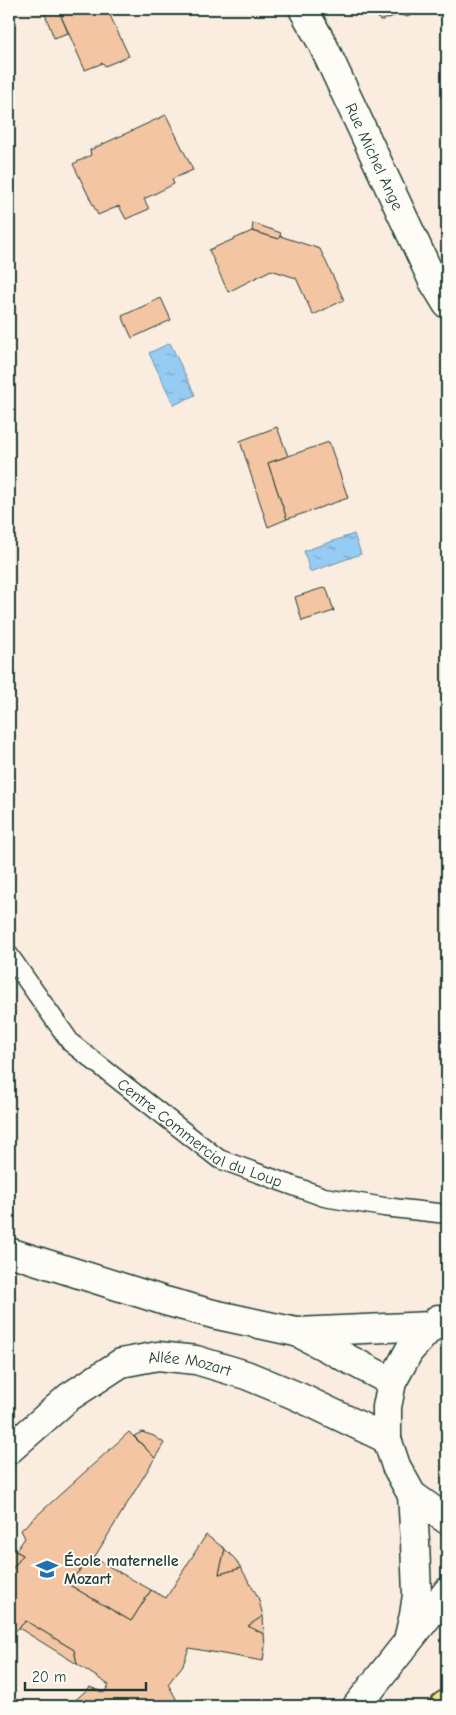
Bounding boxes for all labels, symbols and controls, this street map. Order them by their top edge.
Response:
street label: Rue Michel Ange [341,100,407,213]
street label: Centre Commercial du Loup [114,1075,284,1191]
street label: Allée Mozart [146,1348,234,1380]
place label: École maternelle Mozart [64,1551,179,1588]
school or university icon: École maternelle Mozart [34,1556,60,1582]
scale bar [25,1660,146,1692]
text: 20 m [32,1668,66,1686]

